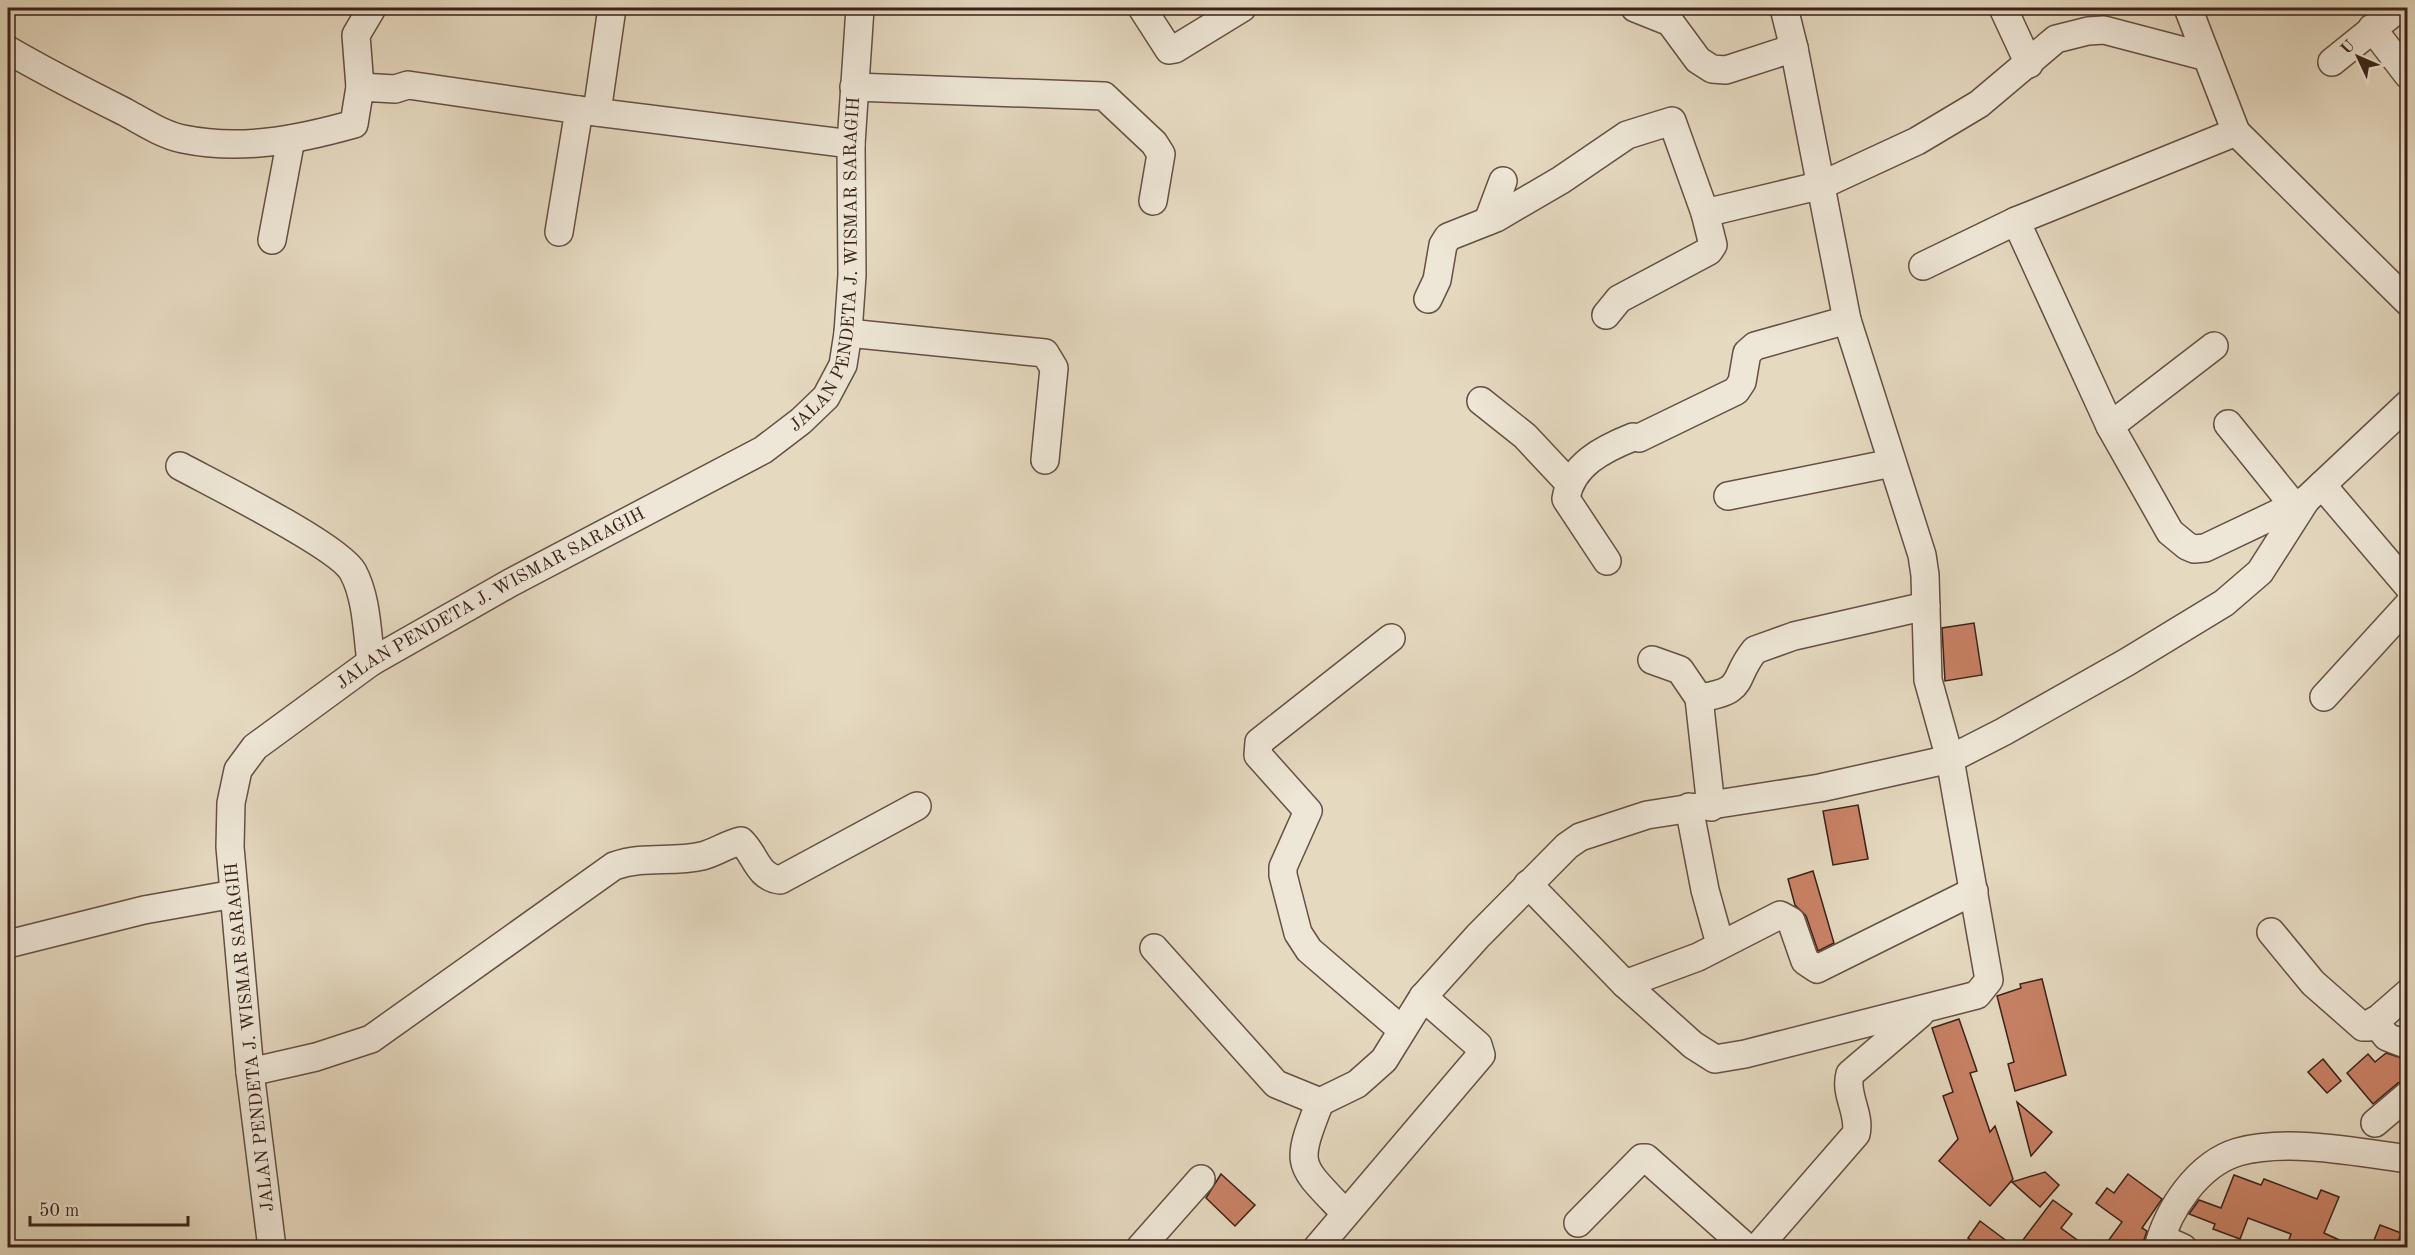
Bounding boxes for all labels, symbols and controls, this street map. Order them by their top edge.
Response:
north arrow [2328,27,2388,87]
text: U [2338,38,2359,58]
street label: JALAN PENDETA J. WISMAR SARAGIH [786,96,863,435]
street label: JALAN PENDETA J. WISMAR SARAGIH [333,505,648,693]
street label: JALAN PENDETA J. WISMAR SARAGIH [223,862,277,1212]
scale bar [30,1189,188,1227]
text: 50 m [39,1202,79,1220]

